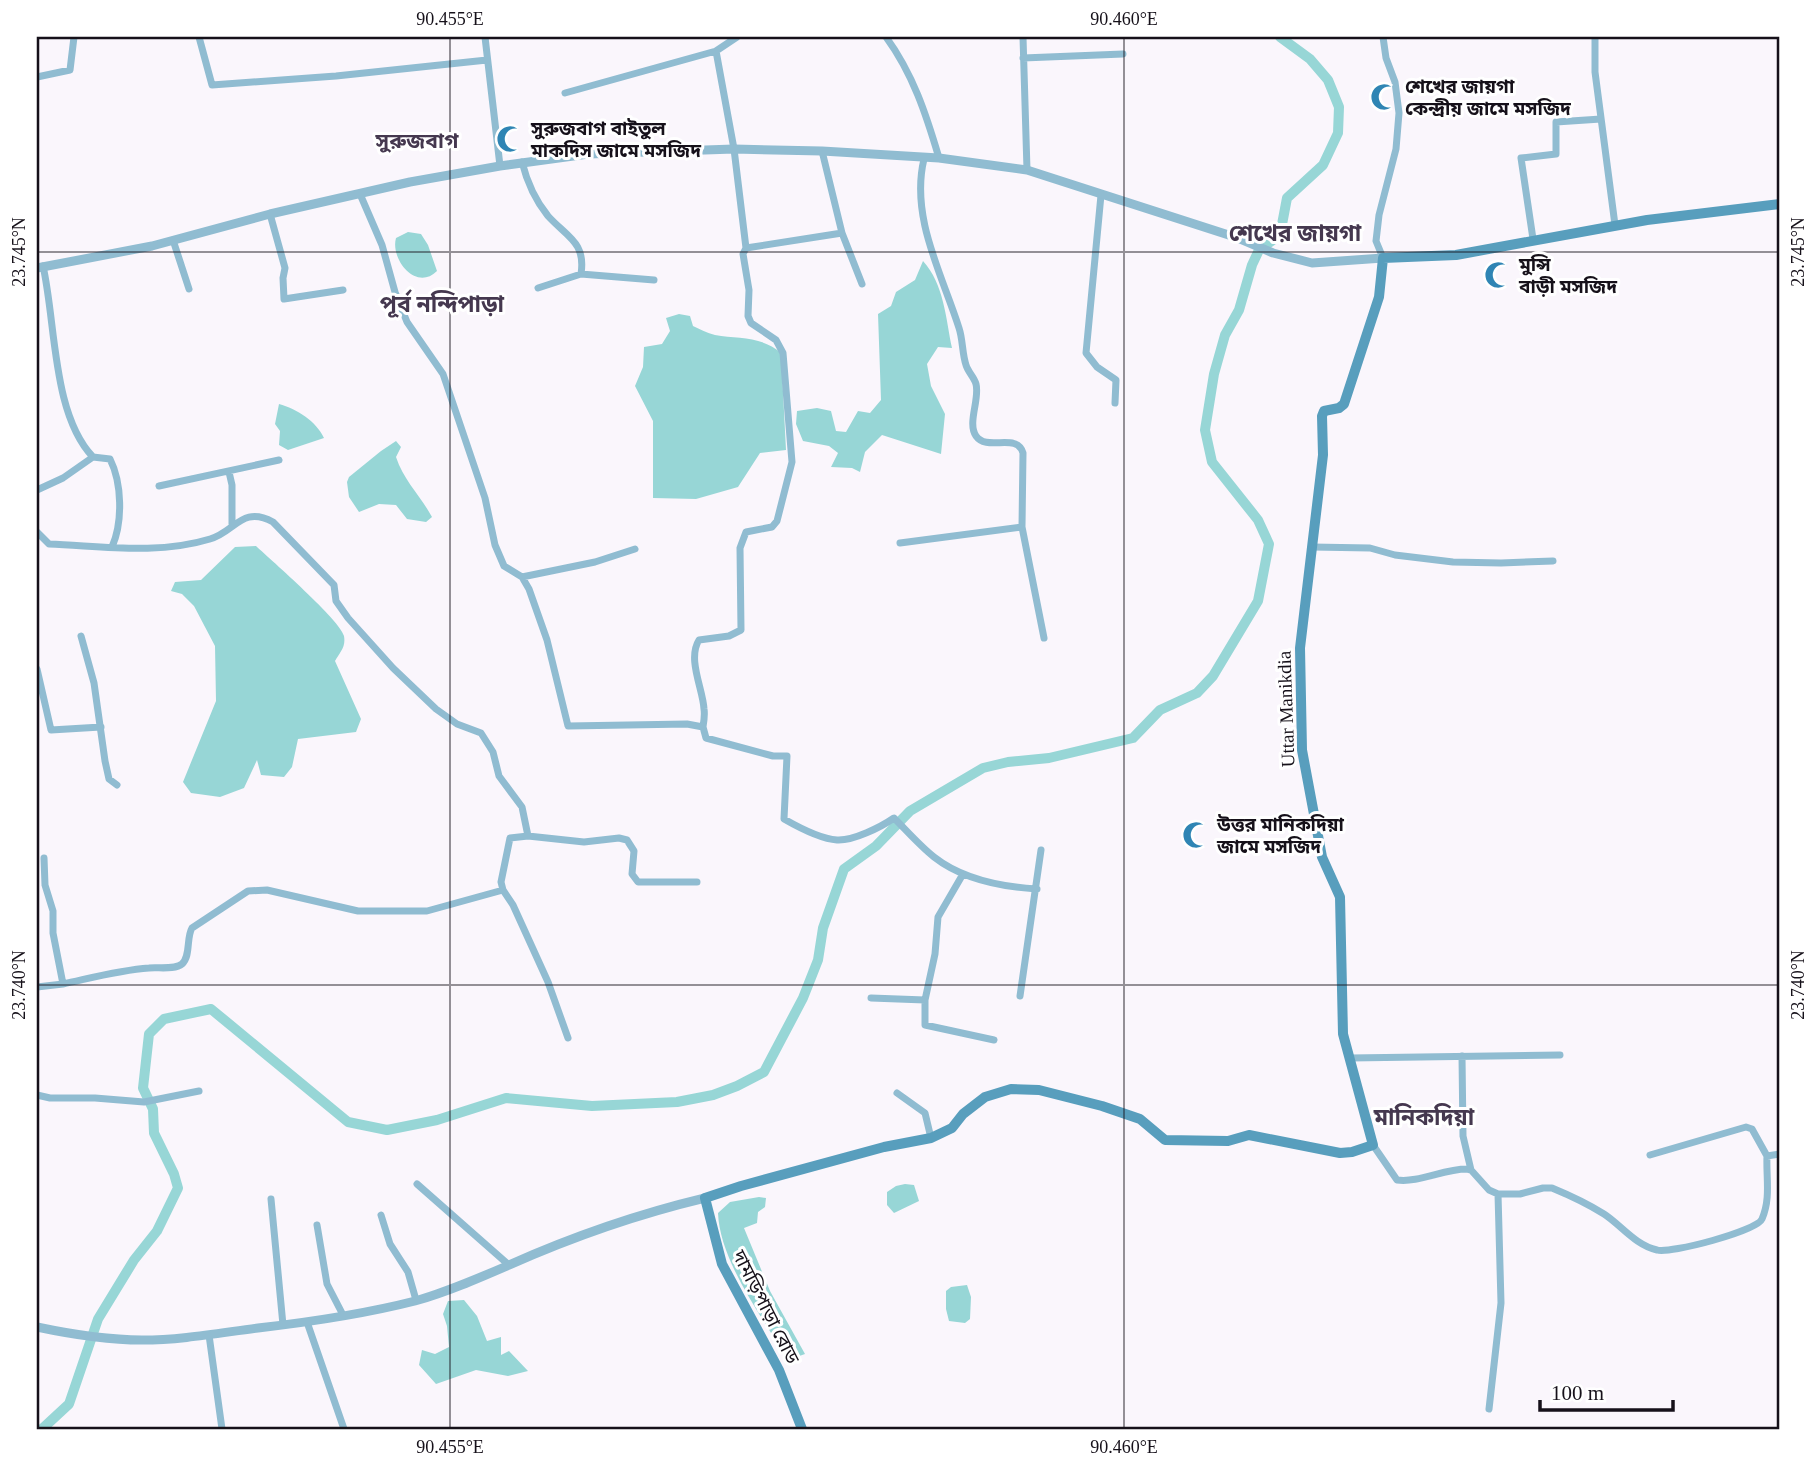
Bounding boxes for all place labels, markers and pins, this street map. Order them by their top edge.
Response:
place label: শেখের জায়গা কেন্দ্রীয় জামে মসজিদ [1405,76,1571,119]
mosque icon: শেখের জায়গা কেন্দ্রীয় জামে মসজিদ [1369,82,1399,112]
place label: সুরুজবাগ বাইতুল মাকদিস জামে মসজিদ [530,118,701,161]
mosque icon: সুরুজবাগ বাইতুল মাকদিস জামে মসজিদ [495,124,525,154]
place label: মুন্সি বাড়ী মসজিদ [1518,254,1617,297]
mosque icon: মুন্সি বাড়ী মসজিদ [1483,260,1513,290]
place label: উত্তর মানিকদিয়া জামে মসজিদ [1216,814,1344,857]
mosque icon: উত্তর মানিকদিয়া জামে মসজিদ [1181,820,1211,850]

